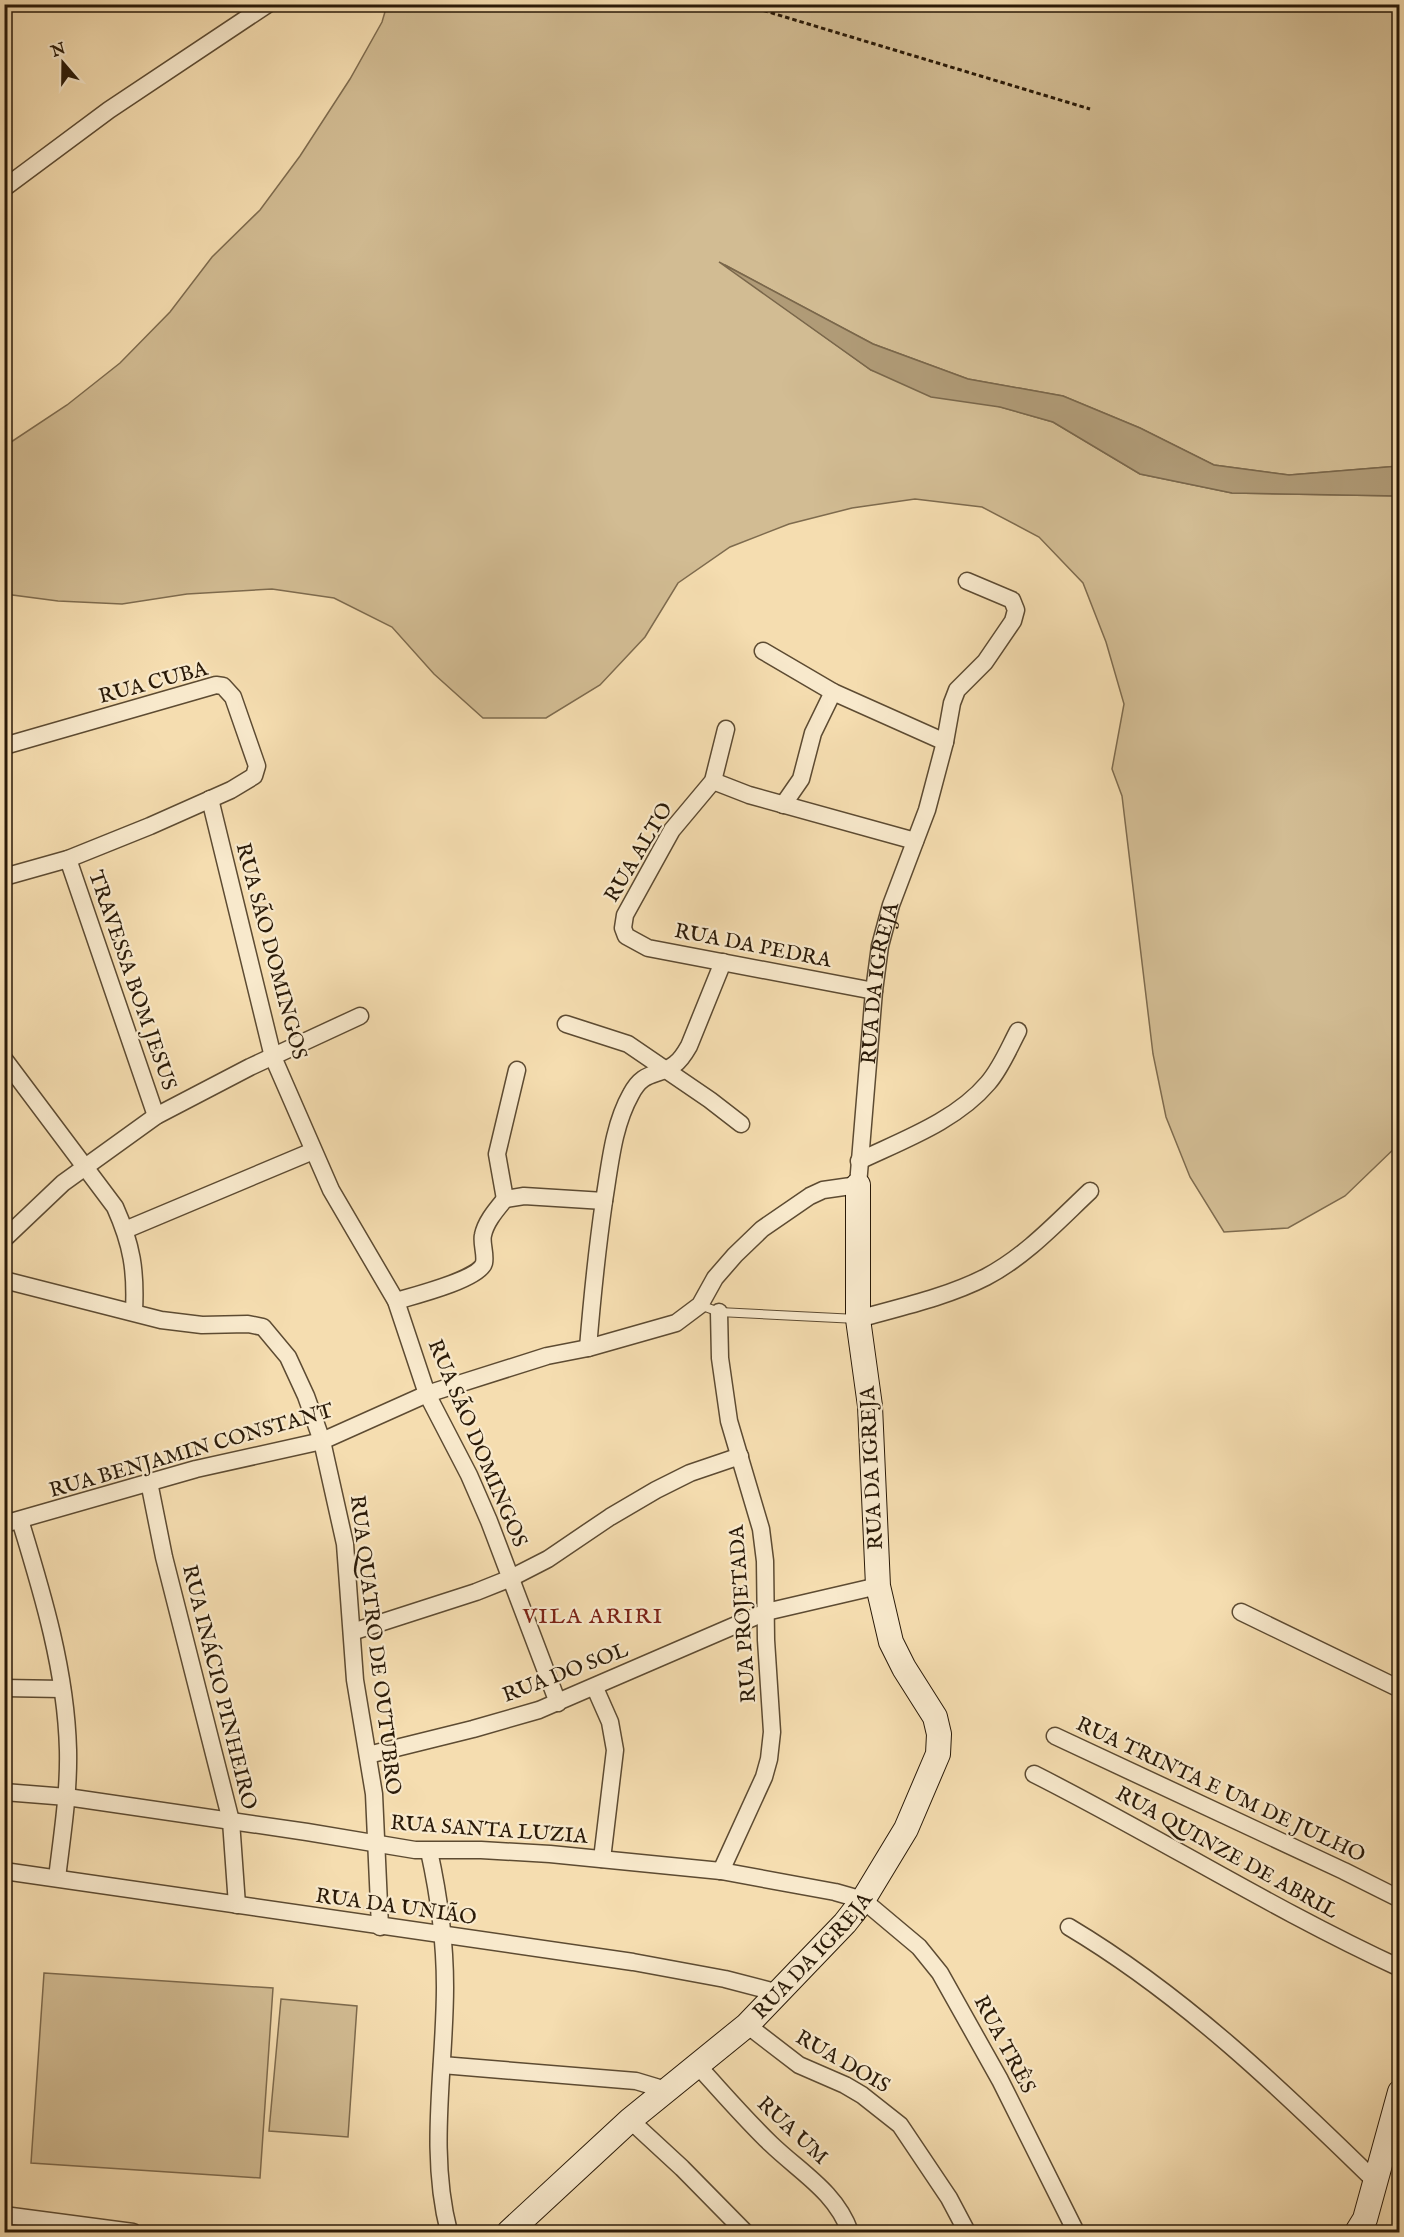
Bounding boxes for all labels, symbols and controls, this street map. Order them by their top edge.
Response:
north arrow [33,33,93,93]
text: N [48,39,69,63]
street label: RUA CUBA [96,656,212,711]
street label: RUA ALTO [599,798,680,908]
street label: RUA SÃO DOMINGOS [229,840,313,1063]
street label: TRAVESSA BOM JESUS [81,867,182,1094]
street label: RUA DA IGREJA [856,899,906,1065]
street label: RUA DA PEDRA [672,918,834,975]
street label: RUA SÃO DOMINGOS [421,1335,534,1552]
street label: RUA DA IGREJA [855,1385,890,1550]
street label: RUA BENJAMIN CONSTANT [46,1398,337,1505]
street label: RUA QUATRO DE OUTUBRO [343,1494,406,1797]
street label: RUA PROJETADA [724,1523,763,1704]
street label: RUA INÁCIO PINHEIRO [175,1562,263,1812]
district label: VILA ARIRI [521,1603,664,1631]
street label: RUA DO SOL [499,1637,632,1710]
street label: RUA TRINTA E UM DE JULHO [1071,1711,1369,1869]
street label: RUA QUINZE DE ABRIL [1110,1781,1342,1926]
street label: RUA SANTA LUZIA [389,1810,589,1851]
street label: RUA DA UNIÃO [314,1882,478,1932]
street label: RUA DA IGREJA [748,1887,879,2026]
street label: RUA TRÊS [967,1991,1042,2098]
street label: RUA DOIS [790,2024,894,2100]
street label: RUA UM [750,2091,834,2171]

